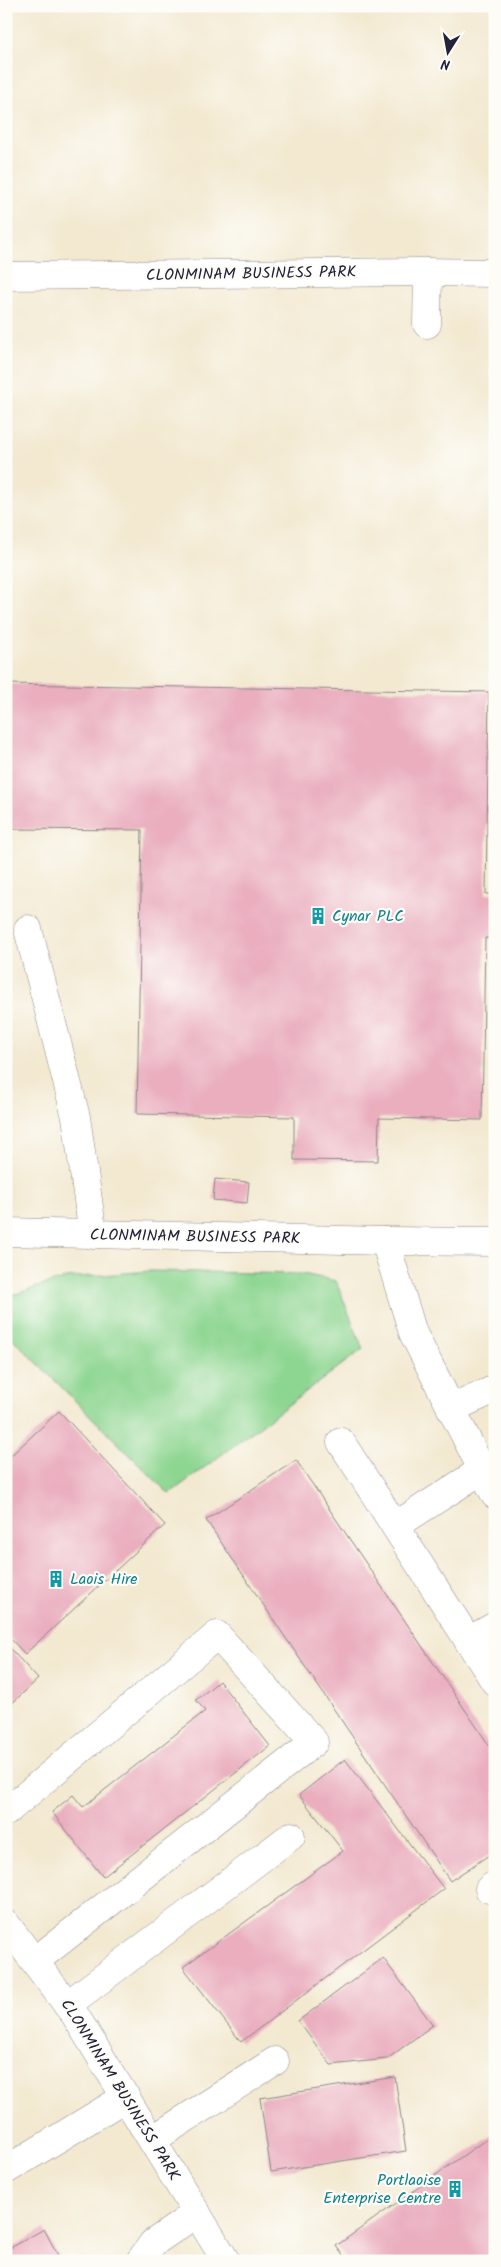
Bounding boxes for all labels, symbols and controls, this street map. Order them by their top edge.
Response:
north arrow [424,28,474,78]
text: N [439,52,452,75]
street label: CLONMINAM BUSINESS PARK [146,260,357,288]
place label: Cynar PLC [332,904,404,929]
building icon: Cynar PLC [308,906,328,926]
street label: CLONMINAM BUSINESS PARK [90,1223,301,1251]
place label: Laois Hire [70,1567,138,1592]
building icon: Laois Hire [46,1569,66,1589]
street label: CLONMINAM BUSINESS PARK [54,1994,187,2186]
place label: Portlaoise Enterprise Centre [323,2168,441,2211]
building icon: Portlaoise Enterprise Centre [445,2179,465,2199]

